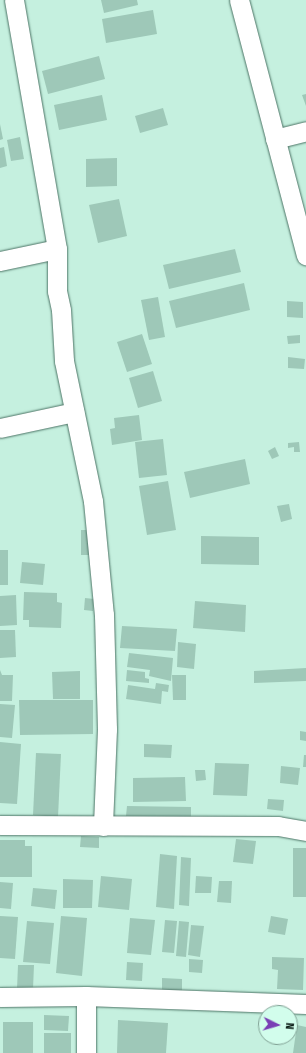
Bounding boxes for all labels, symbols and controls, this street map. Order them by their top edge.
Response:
north arrow [258,1005,298,1045]
text: N [283,1022,296,1030]

